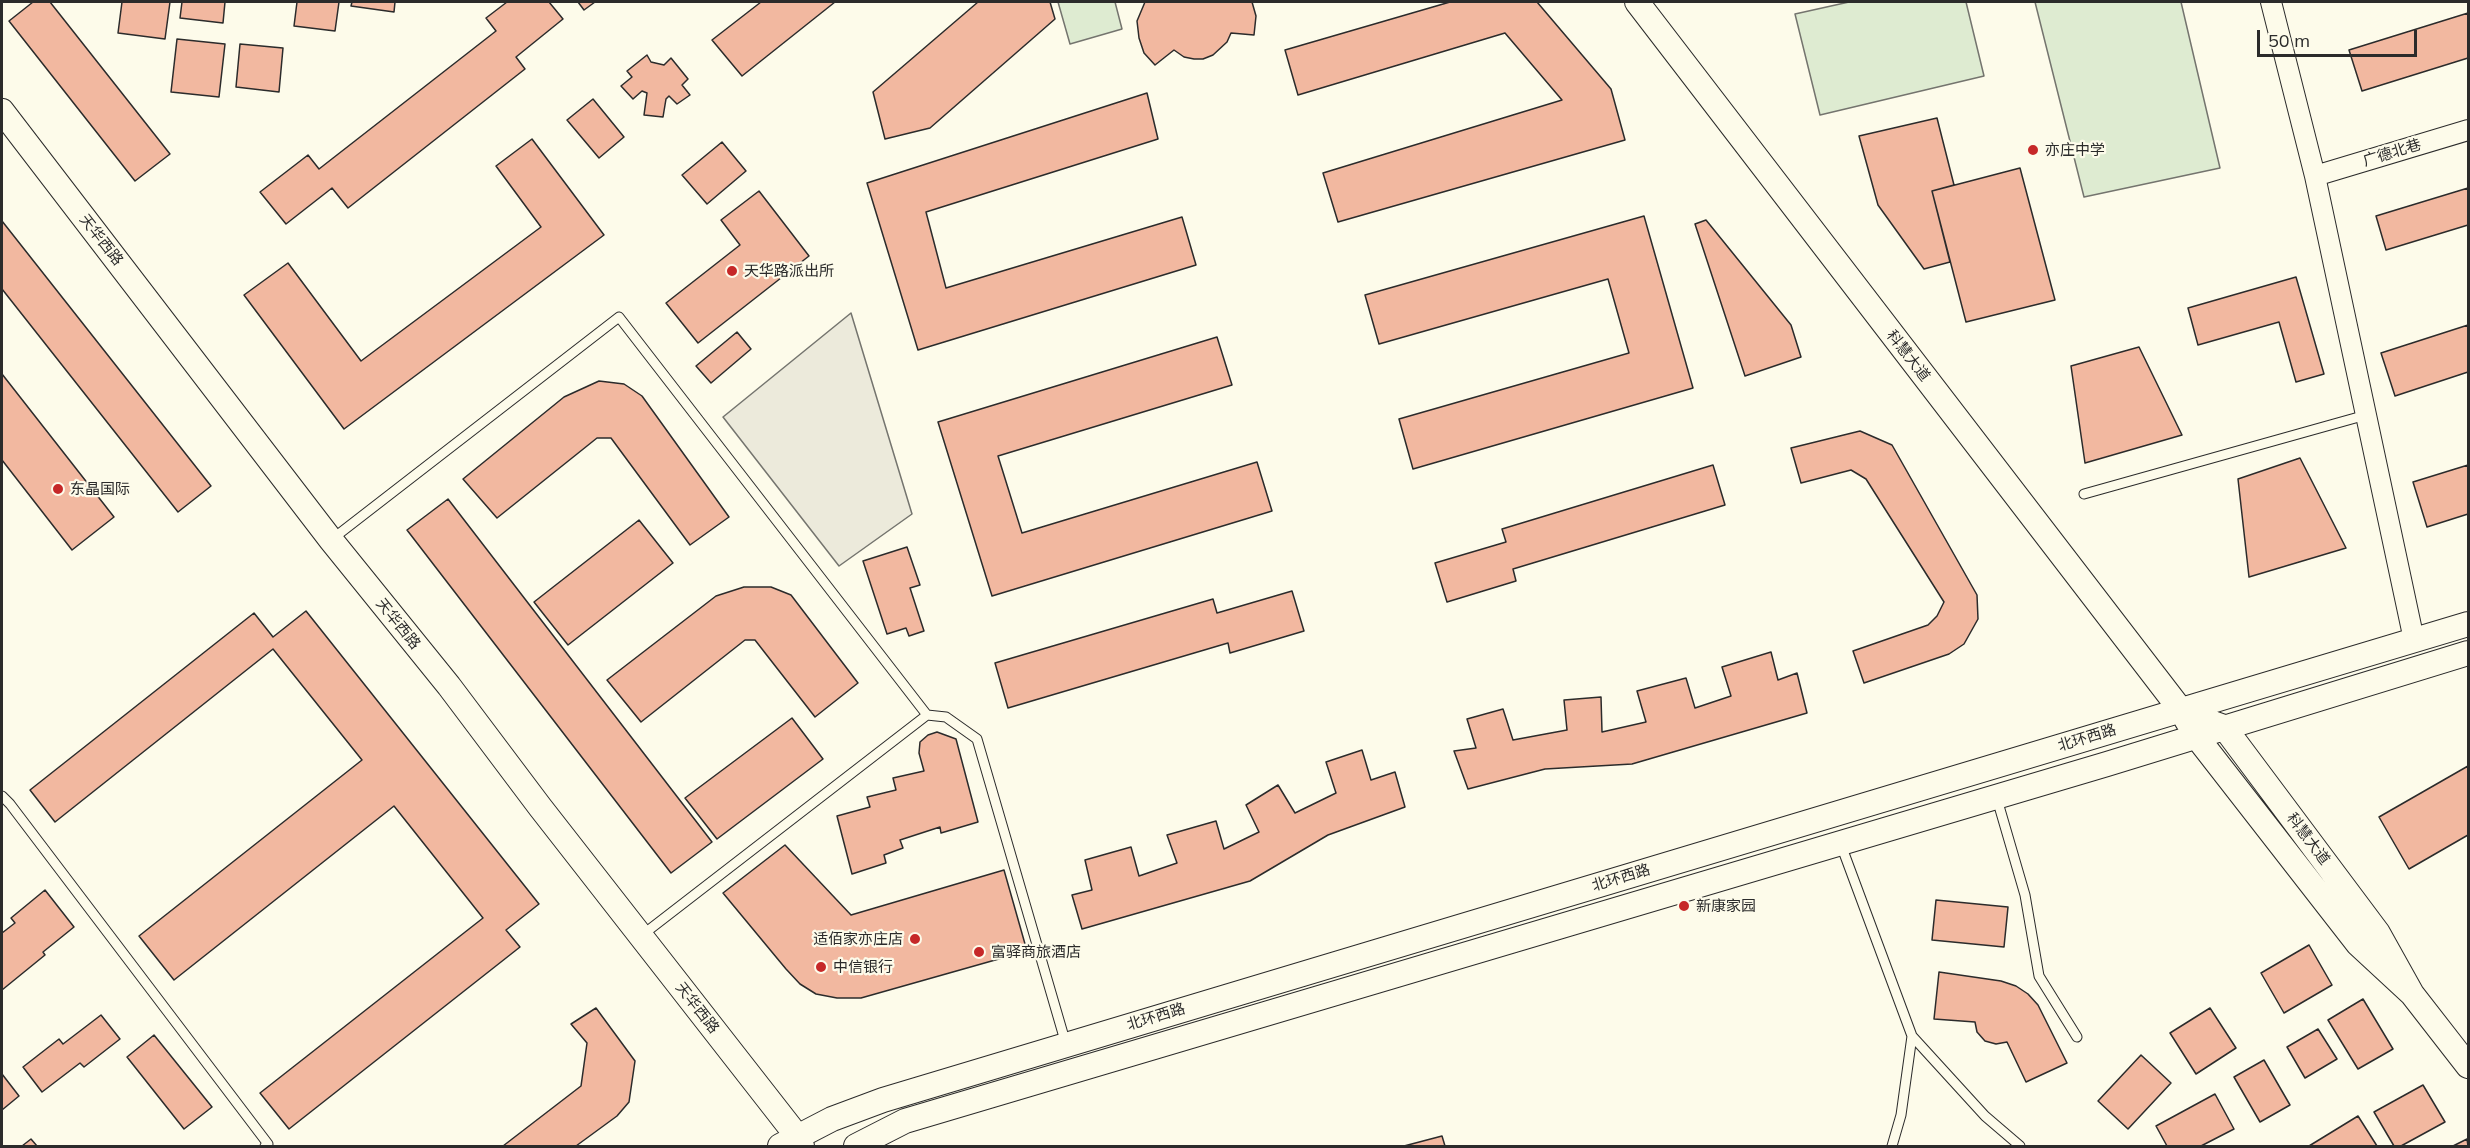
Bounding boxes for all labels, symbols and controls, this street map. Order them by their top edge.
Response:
scale bar [2260,18,2420,56]
text: 50 m [2268,29,2310,52]
street label: 广德北巷 [2361,136,2423,170]
place label: 亦庄中学 [2045,141,2105,159]
marker: 亦庄中学 [2026,143,2040,157]
street label: 天华西路 [75,211,127,269]
place label: 天华路派出所 [744,262,834,280]
marker: 天华路派出所 [725,264,739,278]
street label: 科慧大道 [1882,327,1934,385]
place label: 东晶国际 [70,480,130,498]
marker: 东晶国际 [51,482,65,496]
street label: 天华西路 [372,595,424,653]
street label: 北环西路 [2056,721,2118,755]
street label: 科慧大道 [2283,810,2333,868]
street label: 北环西路 [1590,861,1652,895]
place label: 新康家园 [1696,897,1756,915]
marker: 新康家园 [1677,899,1691,913]
place label: 适佰家亦庄店 [813,930,903,948]
marker: 适佰家亦庄店 [908,932,922,946]
place label: 富驿商旅酒店 [991,943,1081,961]
marker: 富驿商旅酒店 [972,945,986,959]
place label: 中信银行 [833,958,893,976]
marker: 中信银行 [814,960,828,974]
street label: 天华西路 [671,979,723,1037]
street label: 北环西路 [1125,1000,1187,1034]

